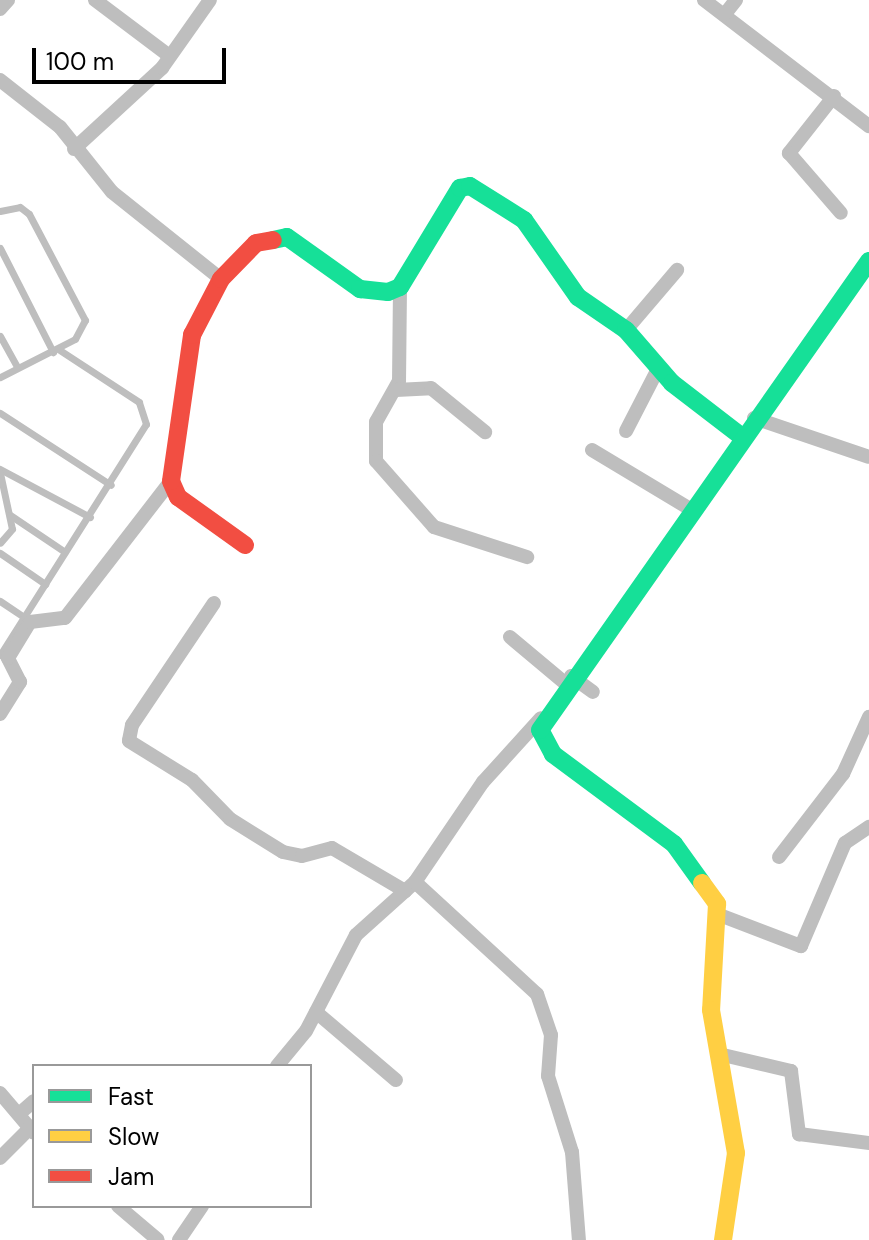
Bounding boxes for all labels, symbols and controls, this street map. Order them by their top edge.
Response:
scale bar [36,32,230,82]
text: 100 m [46,46,114,77]
legend [32,1064,312,1208]
text: Fast [108,1081,154,1112]
text: Slow [108,1121,159,1152]
text: Jam [108,1161,154,1192]

